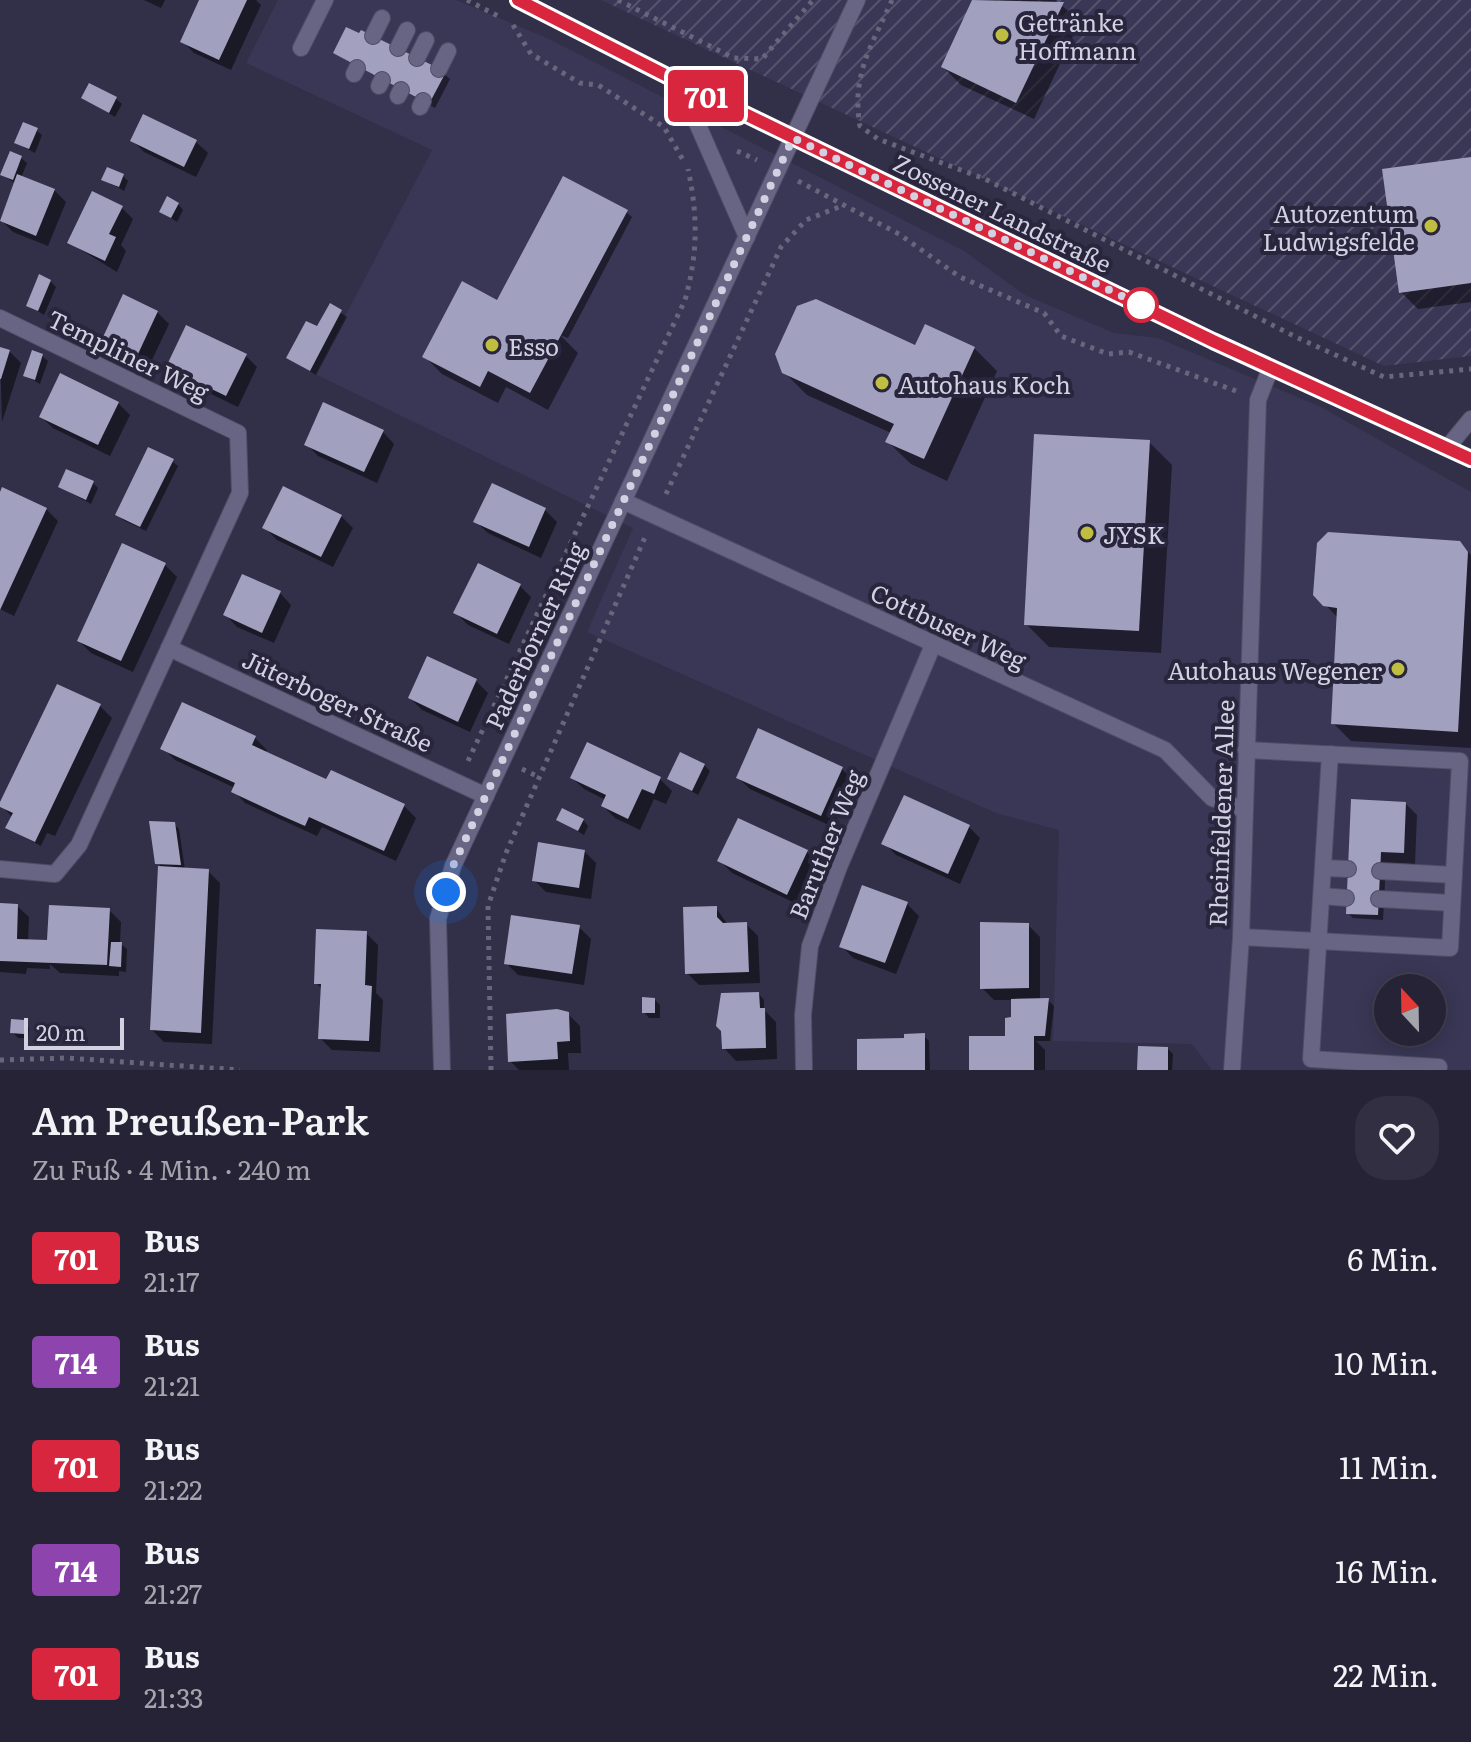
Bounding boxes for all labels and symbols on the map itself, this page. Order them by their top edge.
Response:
place label: Getränke Hoffmann [1018,4,1137,67]
marker: Getränke Hoffmann [993,26,1011,44]
line badge: 701 [660,70,752,122]
street label: Zossener Landstraße [888,144,1118,280]
place label: Autozentum Ludwigsfelde [1262,195,1415,258]
marker: Autozentum Ludwigsfelde [1422,217,1440,235]
unlabelled marker [1124,288,1158,322]
street label: Templiner Weg [42,300,216,409]
place label: Esso [508,328,559,363]
marker: Esso [483,336,501,354]
place label: Autohaus Koch [898,366,1071,401]
marker: Autohaus Koch [873,374,891,392]
place label: JYSK [1103,516,1165,551]
marker: JYSK [1078,524,1096,542]
street label: Paderborner Ring [475,535,593,735]
street label: Cottbuser Weg [865,574,1033,677]
street label: Jüterboger Straße [237,641,439,759]
place label: Autohaus Wegener [1167,652,1383,687]
marker: Autohaus Wegener [1389,660,1407,678]
street label: Rheinfeldener Allee [1199,699,1241,927]
street label: Baruther Weg [779,764,871,924]
your location [426,872,466,912]
north arrow [1374,974,1446,1046]
scale bar [24,1014,124,1050]

